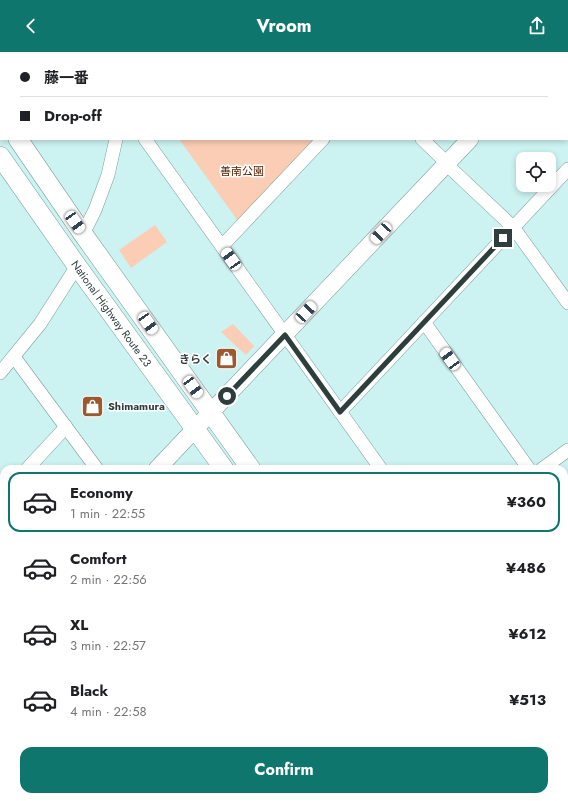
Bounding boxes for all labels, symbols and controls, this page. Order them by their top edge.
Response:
text: Vroom [256,13,312,39]
icon: back [20,15,42,37]
icon: share [526,15,548,37]
text: 藤一番 [44,67,89,89]
text: Drop-off [44,105,102,127]
map controls [516,152,556,192]
button: locate [516,152,556,192]
park label: 善南公園 [220,163,264,179]
car [63,209,87,235]
car [368,220,394,246]
route end [494,229,512,247]
car [219,246,243,272]
street label: National Highway Route 23 [67,257,155,370]
car [293,299,319,325]
car [136,310,160,336]
shop icon: きらく [214,346,240,372]
car [438,346,462,372]
place label: きらく [179,351,212,367]
car [181,374,205,400]
route start [218,387,236,405]
shop icon: Shimamura [80,393,106,419]
place label: Shimamura [108,398,165,414]
text: Economy [70,482,133,504]
icon: car [22,484,58,520]
text: ¥360 [507,491,546,513]
text: 1 min · 22:55 [70,504,145,523]
text: Comfort [70,548,127,570]
icon: car [22,550,58,586]
text: ¥486 [506,557,546,579]
text: 2 min · 22:56 [70,570,147,589]
text: XL [70,614,88,636]
icon: car [22,616,58,652]
text: ¥612 [508,623,546,645]
text: 3 min · 22:57 [70,636,146,655]
text: Black [70,680,108,702]
icon: car [22,682,58,718]
text: ¥513 [509,689,546,711]
text: 4 min · 22:58 [70,702,147,721]
button: Confirm [20,747,548,793]

